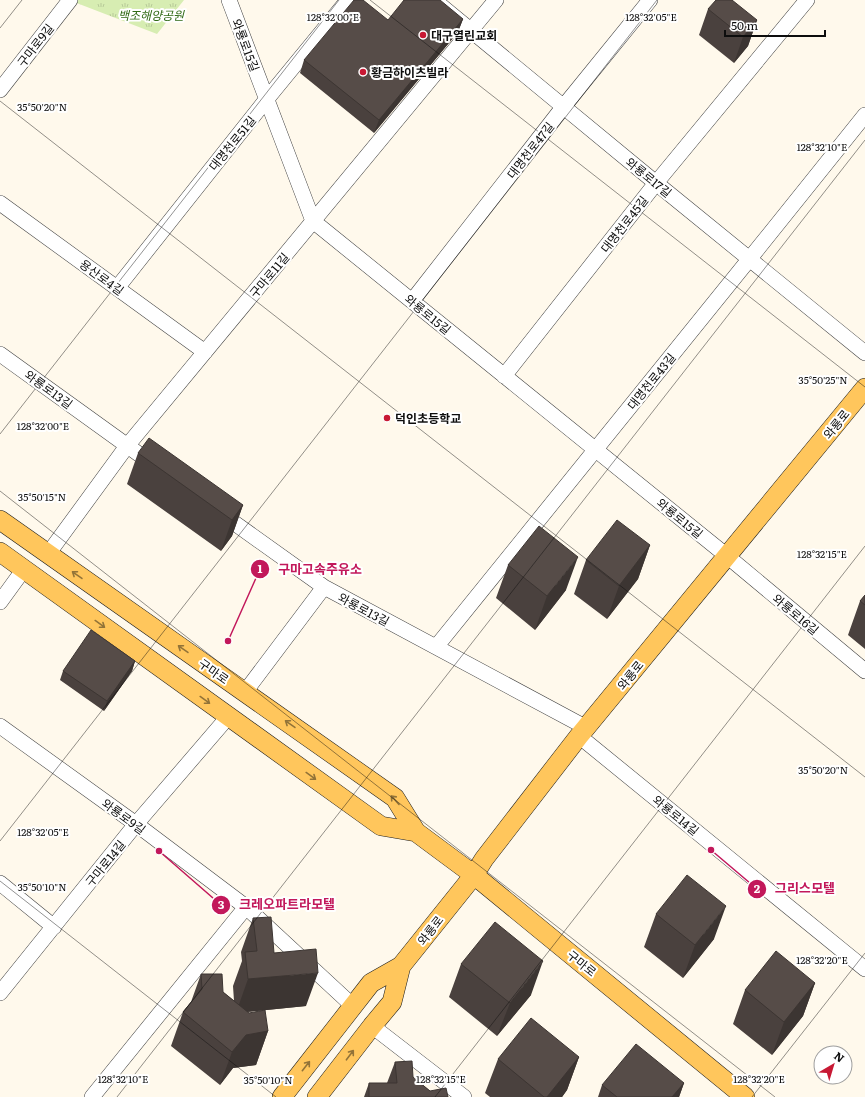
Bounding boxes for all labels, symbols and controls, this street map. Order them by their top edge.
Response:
park label: 백조해양공원 [118,6,185,24]
text: 128°32'00"E [307,9,359,24]
text: 128°32'05"E [625,9,677,24]
scale bar [725,12,825,38]
street label: 와룡로15길 [228,16,264,74]
text: 50 m [731,16,758,34]
street label: 구마로9길 [12,20,58,70]
place label: 대구열린교회 [431,26,497,44]
marker: 대구열린교회 [418,30,428,40]
place label: 황금하이츠빌라 [371,63,448,81]
marker: 황금하이츠빌라 [358,67,368,77]
text: 35°50'20"N [17,99,67,114]
street label: 대명천로51길 [204,112,260,174]
street label: 대명천로47길 [502,118,558,182]
text: 128°32'10"E [797,139,847,154]
street label: 와룡로17길 [622,153,676,201]
street label: 대명천로45길 [596,192,652,256]
street label: 구마로11길 [245,249,293,301]
street label: 용산로4길 [76,255,128,299]
street label: 와룡로15길 [401,290,455,338]
street label: 대명천로43길 [623,349,679,413]
street label: 와룡로13길 [21,365,77,413]
text: 35°50'25"N [798,372,848,387]
street label: 와룡로 [819,405,853,443]
place label: 덕인초등학교 [395,409,461,427]
marker: 덕인초등학교 [382,413,392,423]
text: 128°32'00"E [17,418,69,433]
text: 35°50'15"N [18,489,66,504]
street label: 와룡로15길 [653,494,707,542]
text: 128°32'15"E [797,546,847,561]
callout: 구마고속주유소 [250,557,370,582]
text: 1 [258,559,263,577]
text: 구마고속주유소 [278,559,362,578]
one-way arrow [72,571,83,579]
street label: 와룡로13길 [335,588,393,630]
street label: 와룡로16길 [769,589,823,639]
one-way arrow [94,620,105,628]
one-way arrow [178,645,189,653]
street label: 구마로 [195,654,233,688]
street label: 와룡로 [613,656,647,694]
one-way arrow [199,696,210,704]
one-way arrow [285,720,296,728]
text: 35°50'20"N [798,762,848,777]
one-way arrow [305,772,316,780]
street label: 와룡로14길 [649,791,703,839]
street label: 와룡로9길 [98,794,150,838]
one-way arrow [390,795,400,805]
text: 128°32'05"E [17,824,69,839]
street label: 구마로14길 [81,836,129,890]
callout: 그리스모텔 [747,876,843,901]
text: 그리스모텔 [775,878,835,897]
text: 35°50'10"N [17,879,67,894]
text: 2 [754,879,761,897]
callout: 크레오파트라모텔 [211,892,342,917]
text: 크레오파트라모텔 [239,894,335,913]
text: 3 [218,895,225,913]
street label: 와룡로 [413,911,447,949]
street label: 구마로 [563,946,601,980]
text: 128°32'20"E [796,952,848,967]
north arrow [813,1045,853,1085]
text: N [831,1047,848,1065]
one-way arrow [345,1049,354,1060]
one-way arrow [302,1061,310,1072]
text: 128°32'10"E [98,1071,148,1086]
text: 128°32'15"E [416,1071,466,1086]
text: 128°32'20"E [733,1071,785,1086]
text: 35°50'10"N [243,1072,293,1087]

